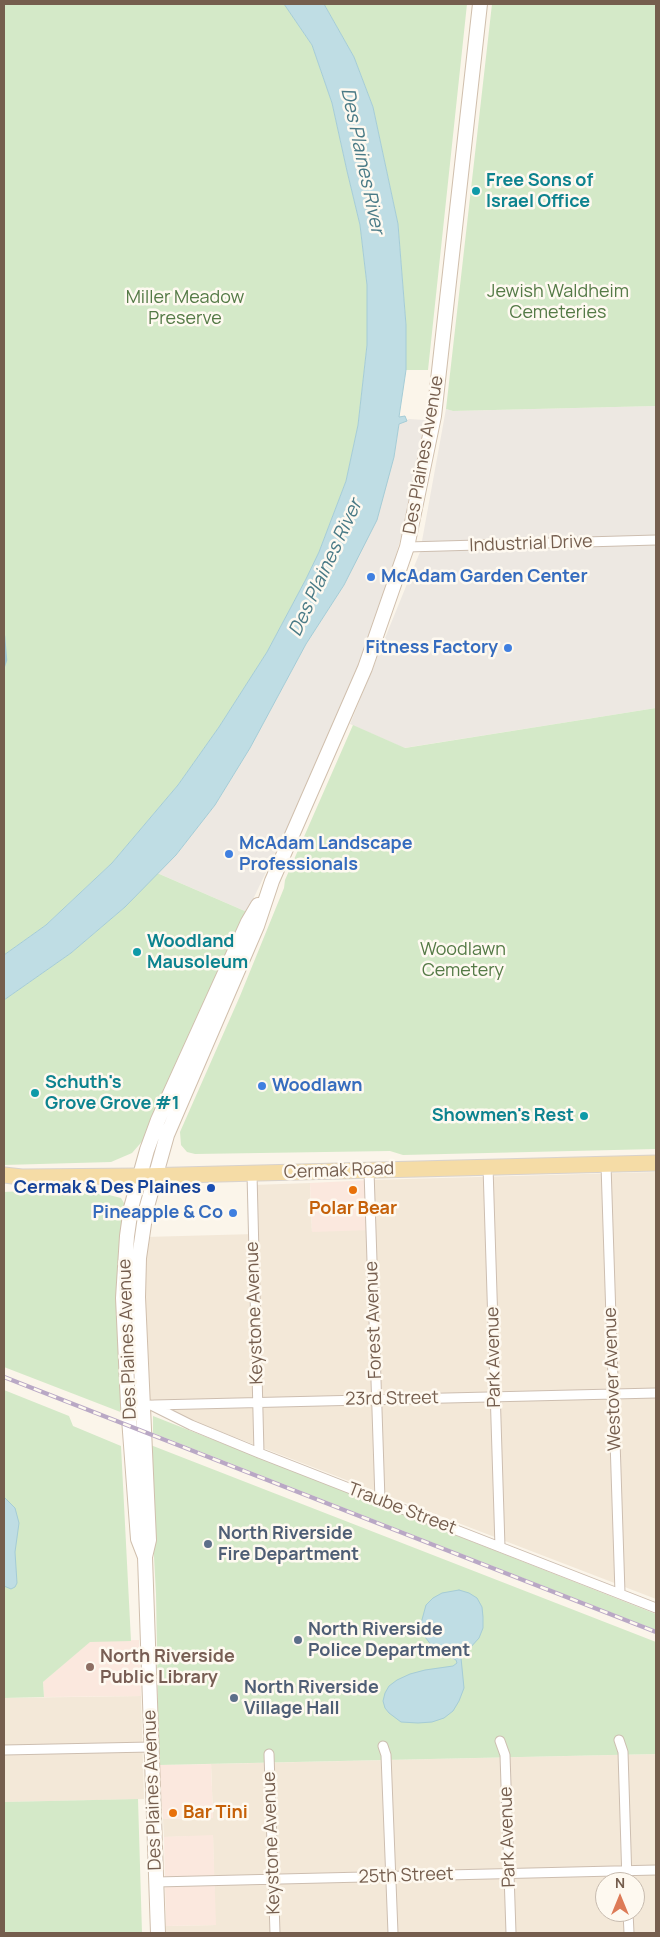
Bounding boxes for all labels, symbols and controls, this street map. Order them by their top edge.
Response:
water label: Des Plaines River [335,86,389,236]
place label: Free Sons of Israel Office [486,170,593,212]
marker: Free Sons of Israel Office [470,185,482,197]
park label: Jewish Waldheim Cemeteries [487,281,629,324]
park label: Miller Meadow Preserve [126,287,244,330]
street label: Des Plaines Avenue [399,374,449,536]
water label: Des Plaines River [284,496,368,640]
street label: Industrial Drive [469,531,593,557]
place label: McAdam Garden Center [381,566,588,588]
marker: McAdam Garden Center [365,571,377,583]
place label: Fitness Factory [366,637,498,659]
marker: Fitness Factory [502,642,514,654]
place label: McAdam Landscape Professionals [239,833,413,876]
marker: McAdam Landscape Professionals [223,848,235,860]
place label: Woodland Mausoleum [147,931,248,974]
park label: Woodlawn Cemetery [420,939,506,982]
marker: Woodland Mausoleum [131,946,143,958]
place label: Schuth's Grove Grove #1 [45,1072,180,1114]
place label: Woodlawn [272,1075,363,1097]
marker: Woodlawn [256,1080,268,1092]
marker: Schuth's Grove Grove #1 [29,1087,41,1099]
place label: Showmen's Rest [432,1105,574,1127]
marker: Showmen's Rest [578,1110,590,1122]
street label: Cermak Road [283,1158,395,1184]
place label: Cermak & Des Plaines [14,1177,201,1199]
marker: Cermak & Des Plaines [205,1182,217,1194]
marker: Polar Bear [347,1184,359,1196]
place label: Polar Bear [309,1198,397,1220]
place label: Pineapple & Co [93,1202,223,1224]
marker: Pineapple & Co [227,1207,239,1219]
street label: Keystone Avenue [242,1241,268,1385]
street label: Des Plaines Avenue [114,1258,142,1420]
street label: Forest Avenue [361,1261,387,1379]
street label: Park Avenue [482,1306,506,1408]
street label: Westover Avenue [600,1307,626,1451]
street label: 23rd Street [345,1387,439,1411]
street label: Traube Street [345,1478,459,1540]
place label: North Riverside Fire Department [218,1523,359,1566]
marker: North Riverside Fire Department [202,1538,214,1550]
place label: North Riverside Police Department [308,1619,470,1662]
marker: North Riverside Police Department [292,1634,304,1646]
place label: North Riverside Public Library [100,1646,235,1688]
marker: North Riverside Public Library [84,1661,96,1673]
place label: North Riverside Village Hall [244,1677,379,1720]
marker: North Riverside Village Hall [228,1692,240,1704]
street label: Des Plaines Avenue [139,1709,167,1871]
street label: Keystone Avenue [259,1771,285,1915]
street label: Park Avenue [495,1786,521,1888]
place label: Bar Tini [183,1802,248,1824]
marker: Bar Tini [167,1807,179,1819]
street label: 25th Street [358,1864,454,1888]
north arrow [595,1872,645,1922]
text: N [615,1873,625,1892]

